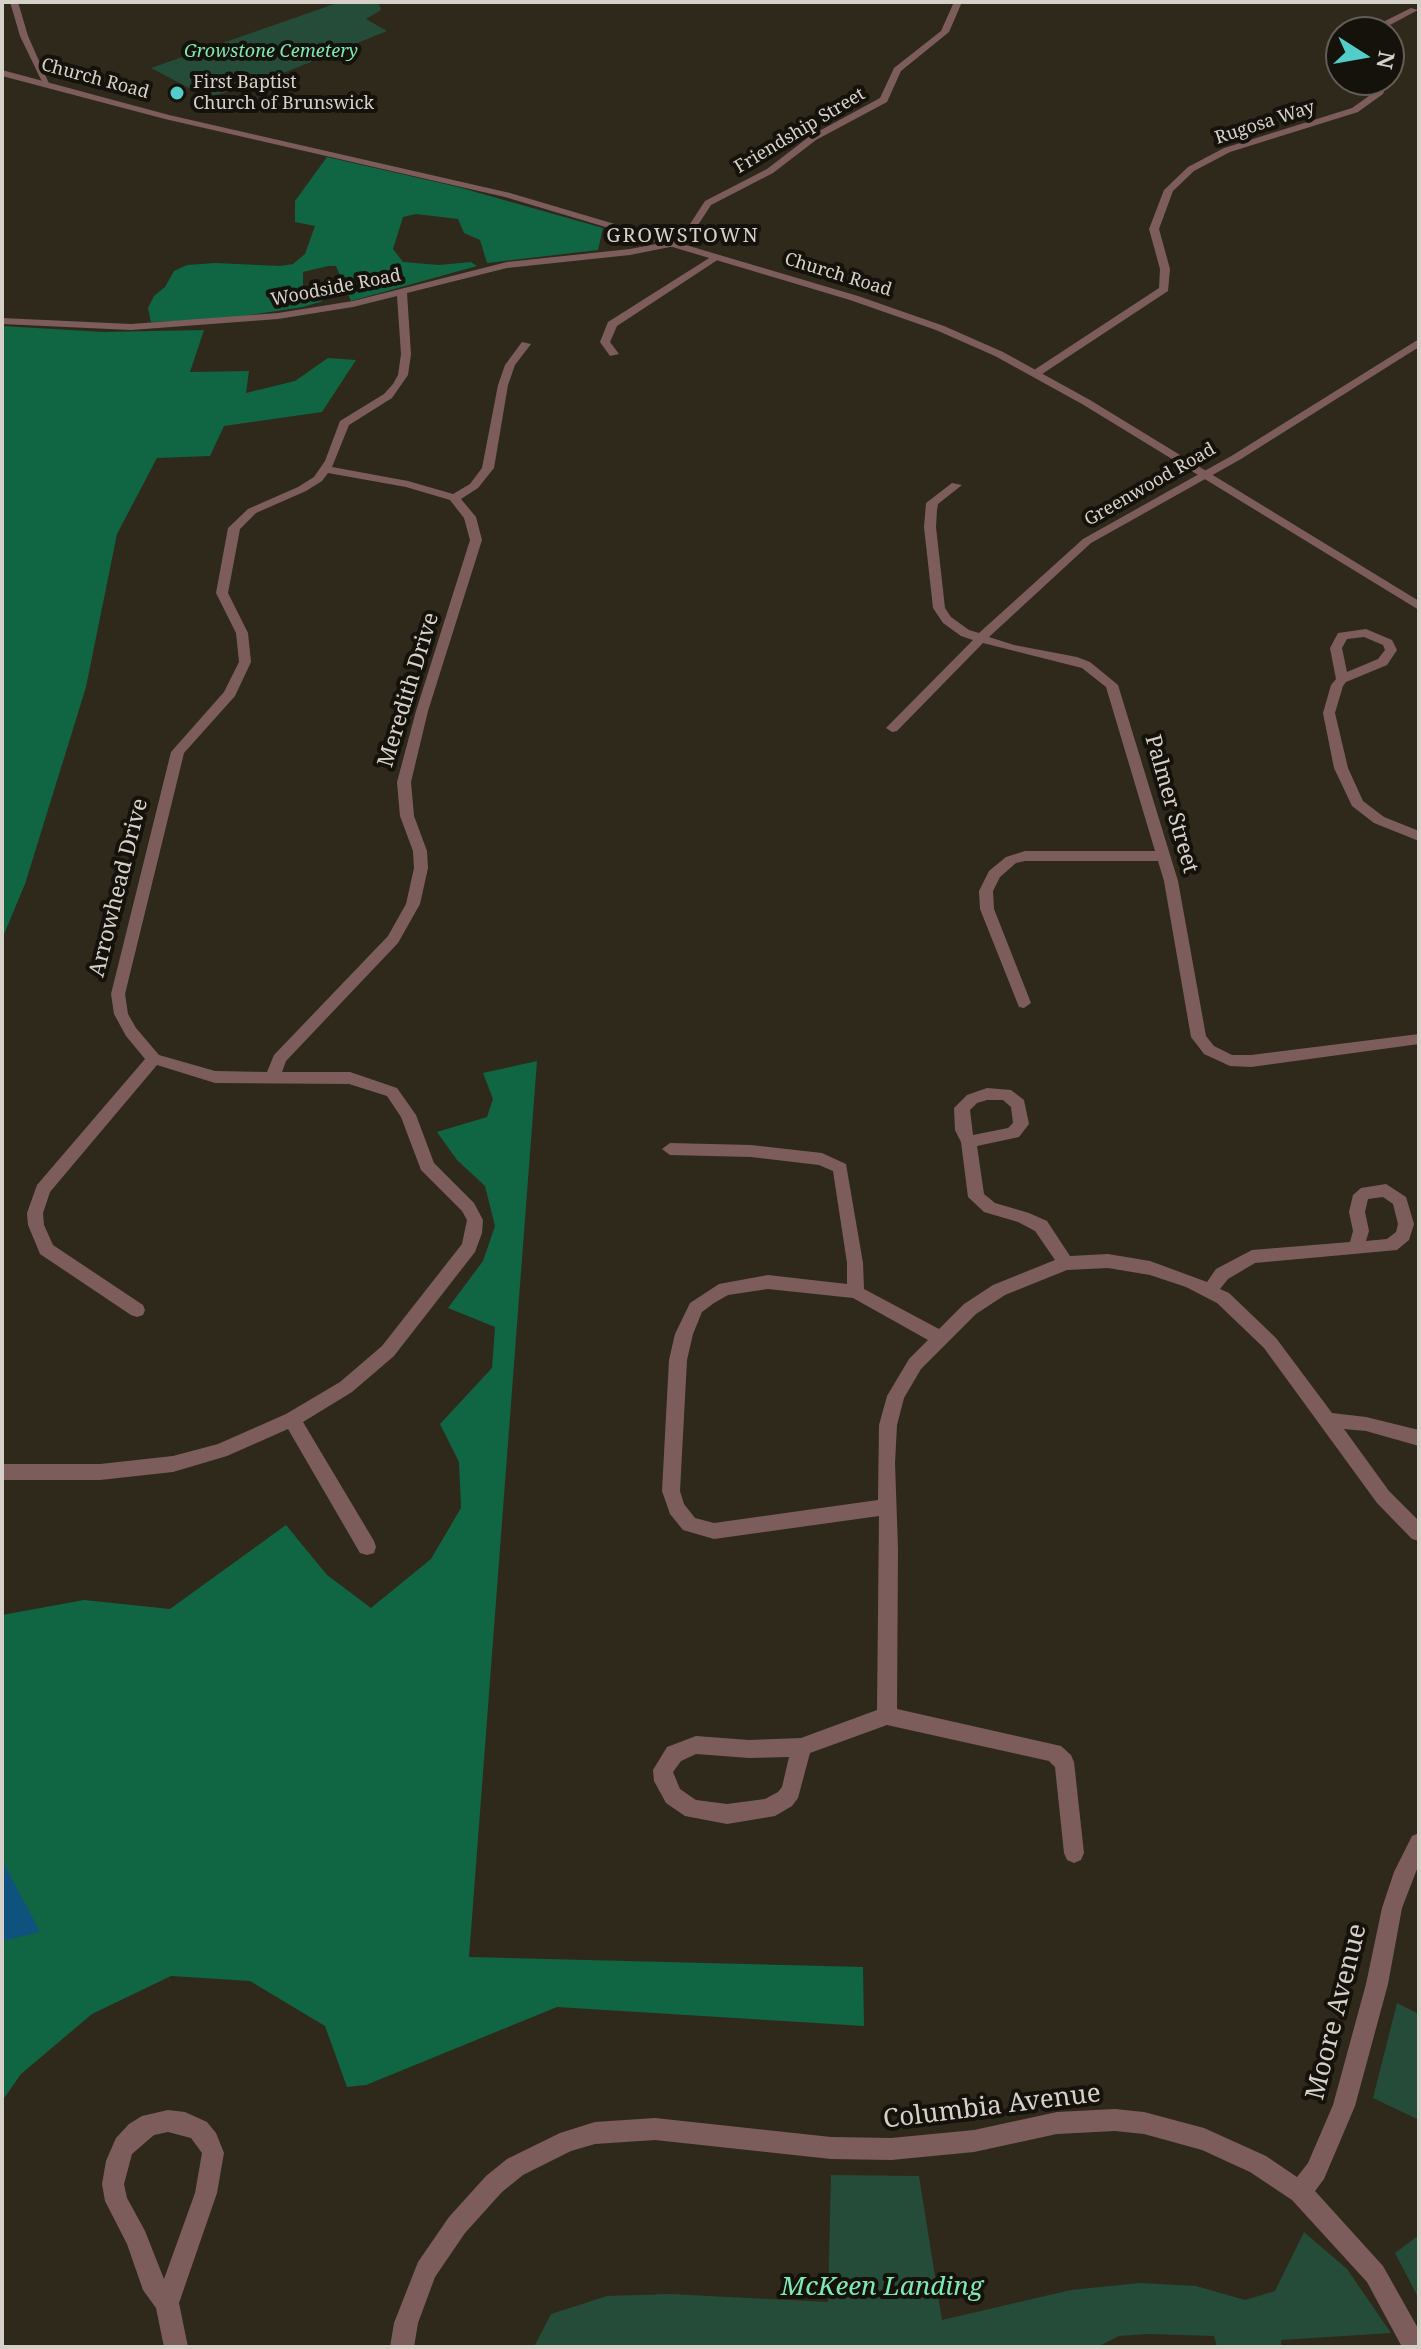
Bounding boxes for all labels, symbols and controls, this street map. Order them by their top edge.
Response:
north arrow [1325,16,1405,96]
park label: Growstone Cemetery [184,41,358,63]
text: N [1370,49,1403,72]
street label: Church Road [39,54,151,104]
place label: First Baptist Church of Brunswick [193,72,374,114]
marker: First Baptist Church of Brunswick [168,84,186,102]
street label: Friendship Street [731,84,869,178]
street label: Rugosa Way [1212,97,1318,149]
district label: GROWSTOWN [606,224,760,248]
street label: Church Road [782,248,894,302]
street label: Woodside Road [269,265,403,311]
street label: Greenwood Road [1081,439,1219,531]
street label: Meredith Drive [373,609,445,771]
street label: Palmer Street [1139,732,1203,876]
street label: Arrowhead Drive [84,796,154,980]
street label: Moore Avenue [1300,1921,1374,2103]
street label: Columbia Avenue [882,2078,1102,2136]
park label: McKeen Landing [781,2272,983,2304]

